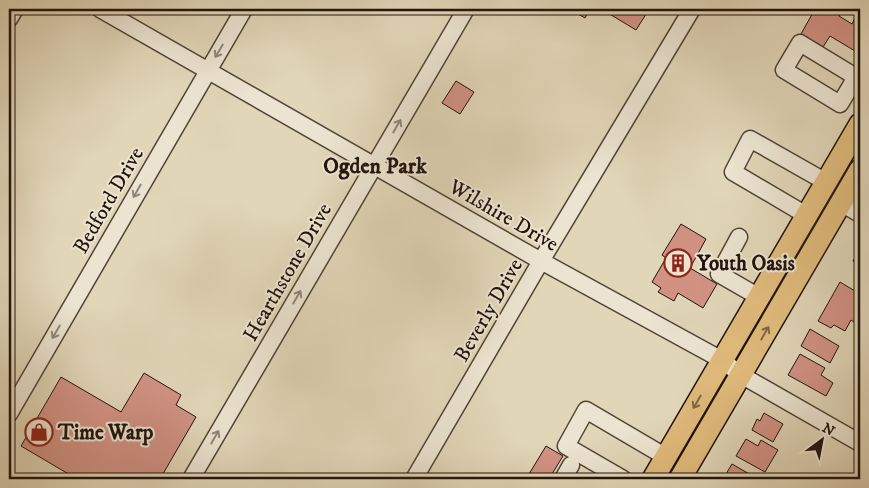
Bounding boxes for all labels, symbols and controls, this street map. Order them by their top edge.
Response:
one-way arrow [214,43,224,58]
one-way arrow [393,120,403,134]
street label: Bedford Drive [68,142,150,258]
district label: Ogden Park [323,153,428,180]
street label: Wilshire Drive [443,174,563,258]
one-way arrow [132,184,142,198]
street label: Hearthstone Drive [238,198,338,346]
building icon: Youth Oasis [663,248,693,278]
place label: Youth Oasis [696,251,795,277]
street label: Beverly Drive [449,254,529,367]
one-way arrow [293,290,303,304]
one-way arrow [51,324,61,338]
one-way arrow [761,326,771,340]
one-way arrow [692,395,702,409]
north arrow [796,416,846,466]
shop icon: Time Warp [24,417,54,447]
text: N [819,419,838,441]
place label: Time Warp [57,420,154,446]
one-way arrow [211,431,221,445]

